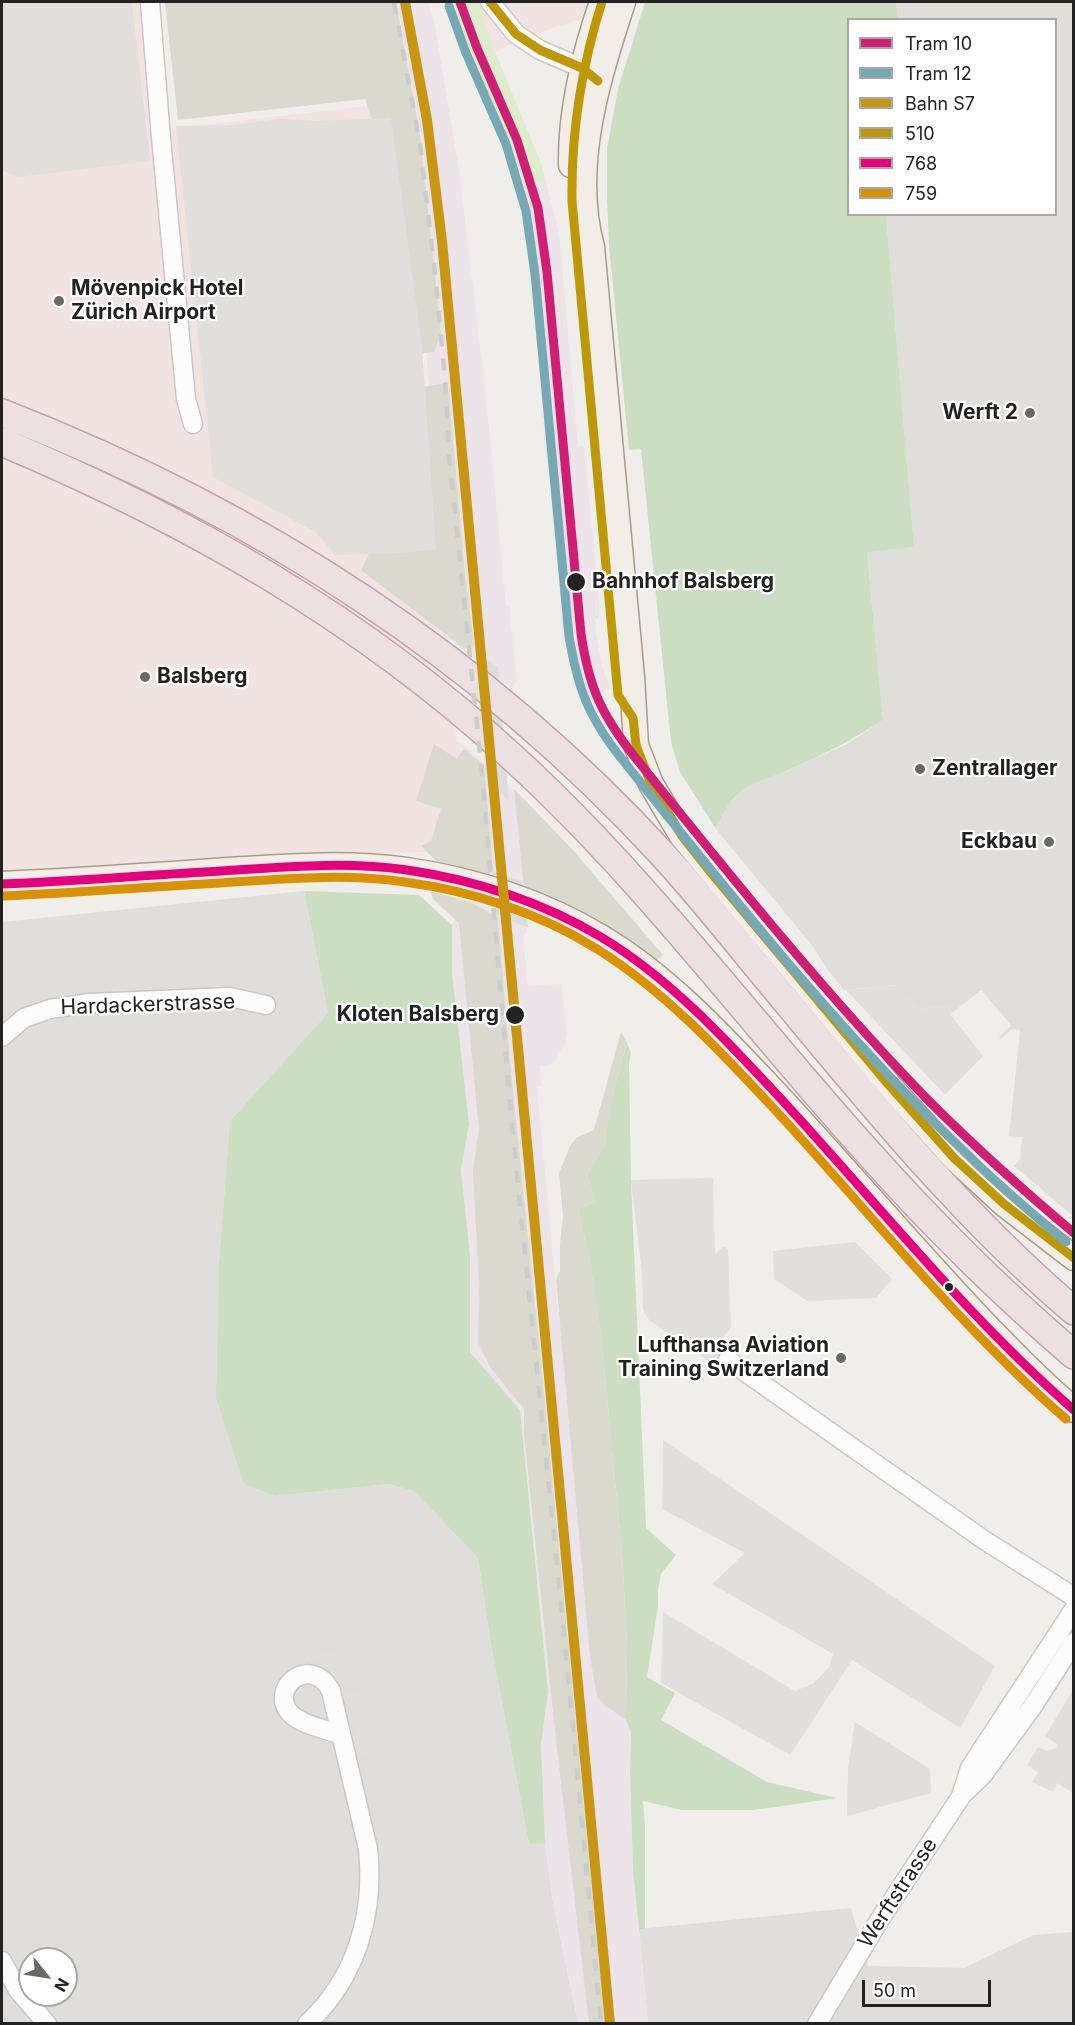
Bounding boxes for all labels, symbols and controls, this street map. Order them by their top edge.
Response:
legend [847,18,1057,216]
text: Tram 10 [905,33,972,54]
text: Tram 12 [905,63,972,84]
text: Bahn S7 [905,93,975,114]
text: 510 [905,123,935,144]
text: 768 [905,153,937,174]
text: 759 [905,183,937,204]
place label: Mövenpick Hotel Zürich Airport [71,276,244,326]
marker: Mövenpick Hotel Zürich Airport [52,294,66,308]
place label: Werft 2 [942,400,1018,426]
marker: Werft 2 [1023,406,1037,420]
place label: Bahnhof Balsberg [592,569,774,595]
marker: Bahnhof Balsberg [565,571,587,593]
place label: Balsberg [157,664,248,690]
marker: Balsberg [138,670,152,684]
place label: Zentrallager [932,756,1058,782]
marker: Zentrallager [913,762,927,776]
place label: Eckbau [961,829,1037,855]
marker: Eckbau [1042,835,1056,849]
street label: Hardackerstrasse [60,989,236,1021]
place label: Kloten Balsberg [337,1002,499,1028]
marker: Kloten Balsberg [504,1004,526,1026]
unlabelled marker [943,1281,955,1293]
place label: Lufthansa Aviation Training Switzerland [618,1333,829,1383]
marker: Lufthansa Aviation Training Switzerland [834,1351,848,1365]
street label: Werftstrasse [853,1833,943,1953]
north arrow [18,1947,78,2007]
scale bar [865,1968,994,2006]
text: N [50,1975,74,1995]
text: 50 m [873,1980,916,2001]

